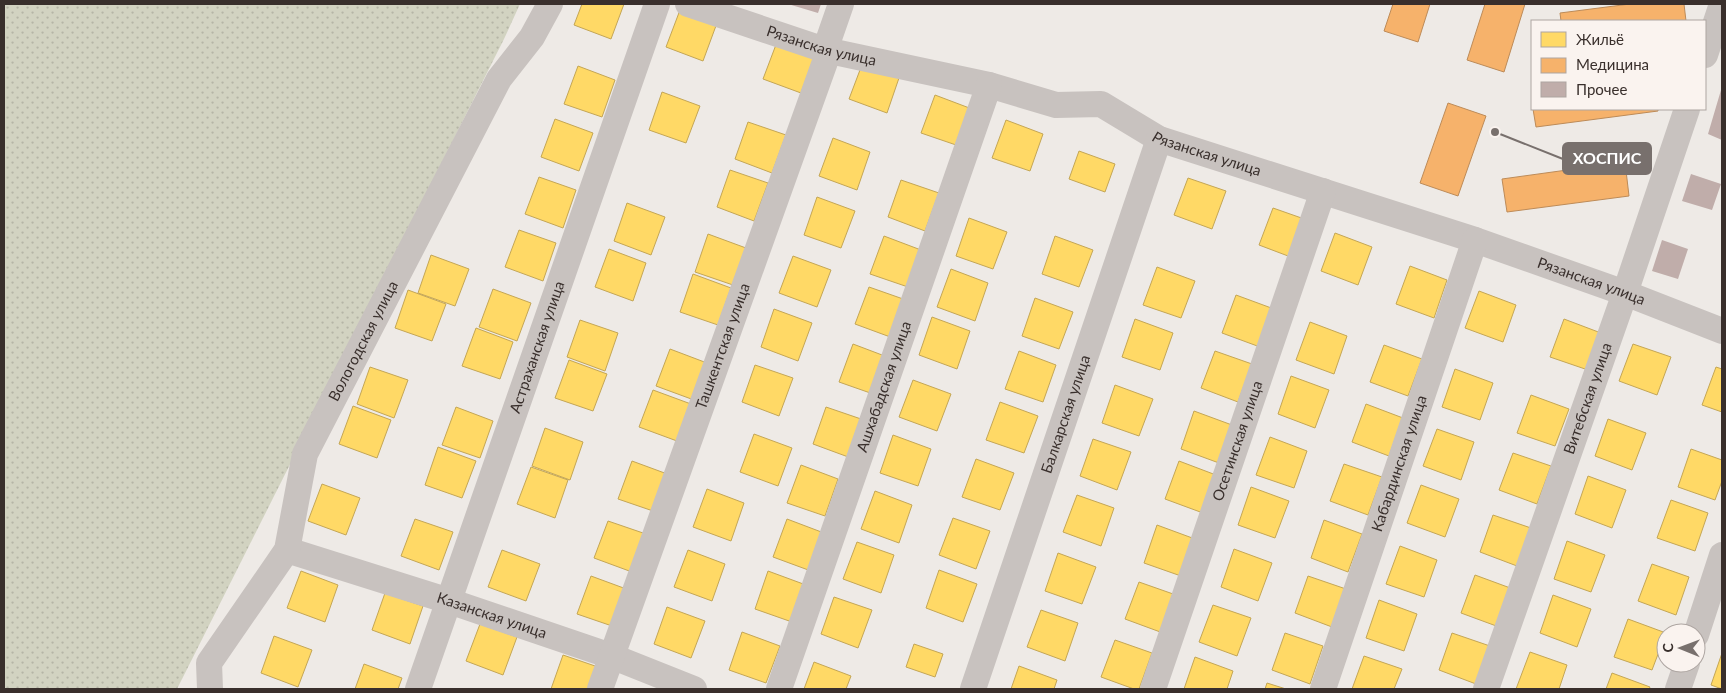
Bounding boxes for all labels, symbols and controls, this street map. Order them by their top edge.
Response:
legend [1531,20,1706,110]
street label: Рязанская улица [764,21,878,69]
text: Жильё [1576,30,1624,48]
text: Медицина [1576,55,1649,73]
text: Прочее [1576,80,1627,98]
street label: Рязанская улица [1149,127,1264,179]
callout: ХОСПИС [1563,143,1651,174]
text: ХОСПИС [1573,148,1642,167]
street label: Рязанская улица [1535,253,1648,308]
street label: Вологодская улица [324,278,401,404]
street label: Астраханская улица [505,278,568,415]
street label: Ташкентская улица [691,281,753,412]
street label: Ашхабадская улица [852,319,914,454]
street label: Витебская улица [1559,340,1615,456]
street label: Балкарская улица [1037,352,1093,475]
street label: Осетинская улица [1208,378,1266,503]
street label: Кабардинская улица [1367,393,1430,534]
street label: Казанская улица [435,588,549,642]
north arrow [1656,623,1706,673]
text: С [1659,642,1676,653]

